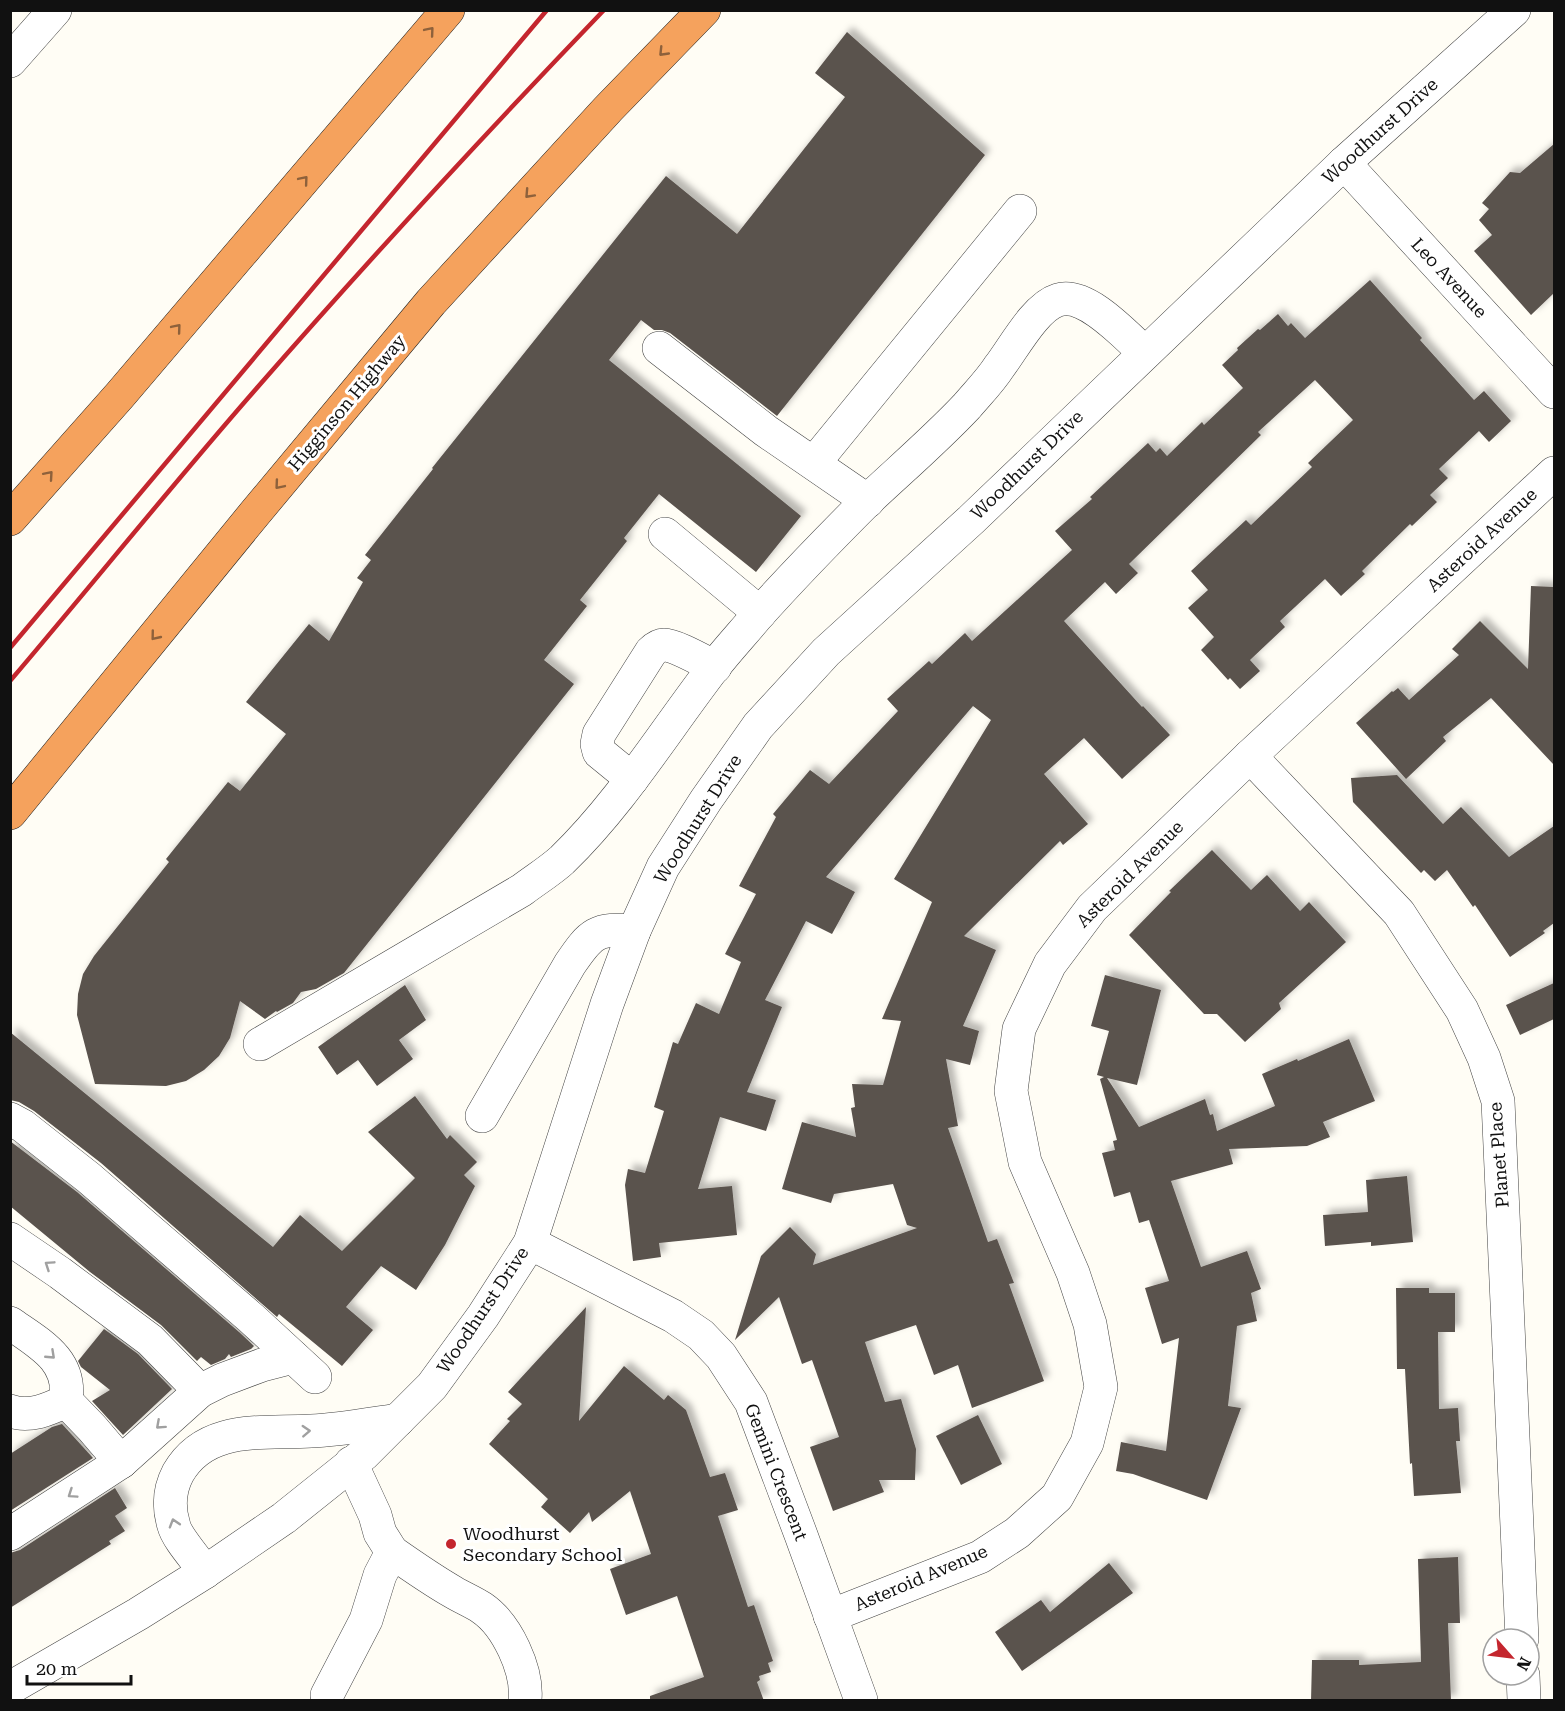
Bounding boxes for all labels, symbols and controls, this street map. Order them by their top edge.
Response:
one-way arrow [423,27,434,38]
one-way arrow [659,46,670,56]
street label: Woodhurst Drive [1318,73,1442,188]
one-way arrow [297,176,308,187]
one-way arrow [526,187,537,198]
street label: Leo Avenue [1407,233,1492,322]
one-way arrow [170,324,181,335]
street label: Higginson Highway [283,330,410,475]
street label: Woodhurst Drive [966,406,1087,524]
one-way arrow [42,471,53,482]
one-way arrow [275,478,286,489]
street label: Asteroid Avenue [1422,483,1541,596]
one-way arrow [151,629,162,640]
street label: Woodhurst Drive [649,750,746,887]
street label: Asteroid Avenue [1072,816,1187,931]
street label: Planet Place [1484,1101,1513,1209]
street label: Woodhurst Drive [432,1242,533,1377]
one-way arrow [44,1262,55,1273]
one-way arrow [44,1348,54,1359]
street label: Gemini Crescent [741,1400,812,1544]
one-way arrow [156,1418,167,1429]
one-way arrow [302,1425,311,1438]
one-way arrow [68,1487,79,1498]
one-way arrow [169,1518,181,1528]
place label: Woodhurst Secondary School [463,1523,623,1565]
marker: Woodhurst Secondary School [444,1537,458,1551]
street label: Asteroid Avenue [851,1540,991,1615]
north arrow [1481,1627,1541,1687]
scale bar [27,1648,130,1686]
text: N [1513,1654,1535,1674]
text: 20 m [36,1658,77,1679]

